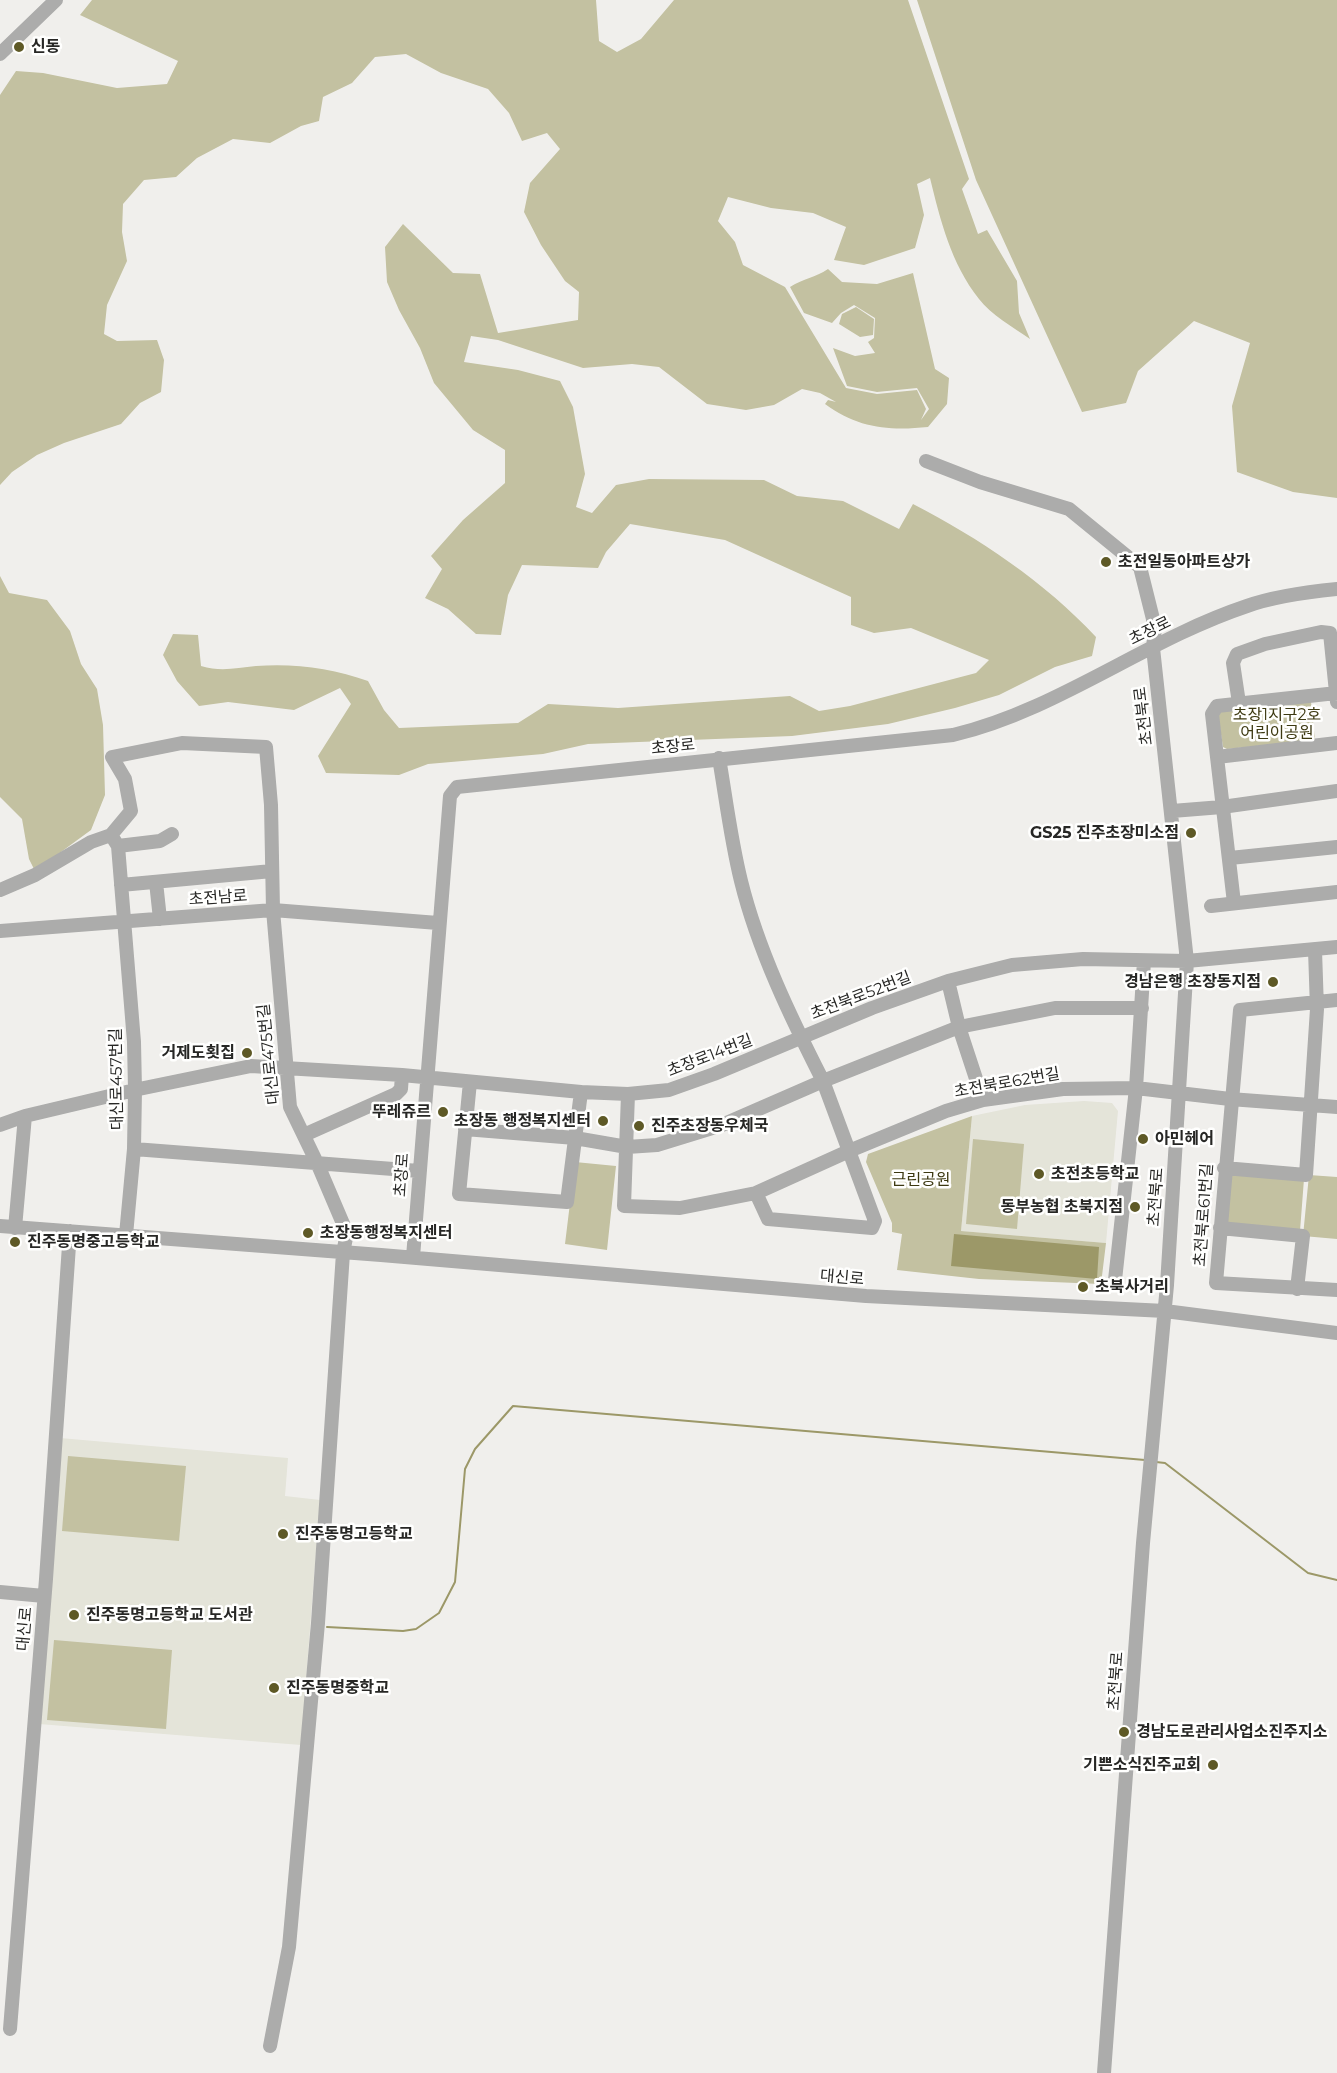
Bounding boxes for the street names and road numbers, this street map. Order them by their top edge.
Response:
street label: 초장로 [1126,613,1174,649]
street label: 초전북로 [1131,686,1157,746]
street label: 초장로 [650,735,696,759]
street label: 초전남로 [188,886,248,910]
street label: 초전북로52번길 [808,968,914,1024]
street label: 대신로475번길 [254,1002,284,1106]
street label: 대신로457번길 [107,1028,127,1130]
street label: 초장로14번길 [665,1031,755,1081]
street label: 초전북로62번길 [953,1064,1061,1102]
street label: 초장로 [391,1152,413,1198]
street label: 초전북로61번길 [1191,1163,1217,1267]
street label: 초전북로 [1144,1167,1168,1227]
street label: 대신로 [819,1267,865,1289]
street label: 대신로 [14,1606,36,1652]
street label: 초전북로 [1104,1651,1128,1711]

